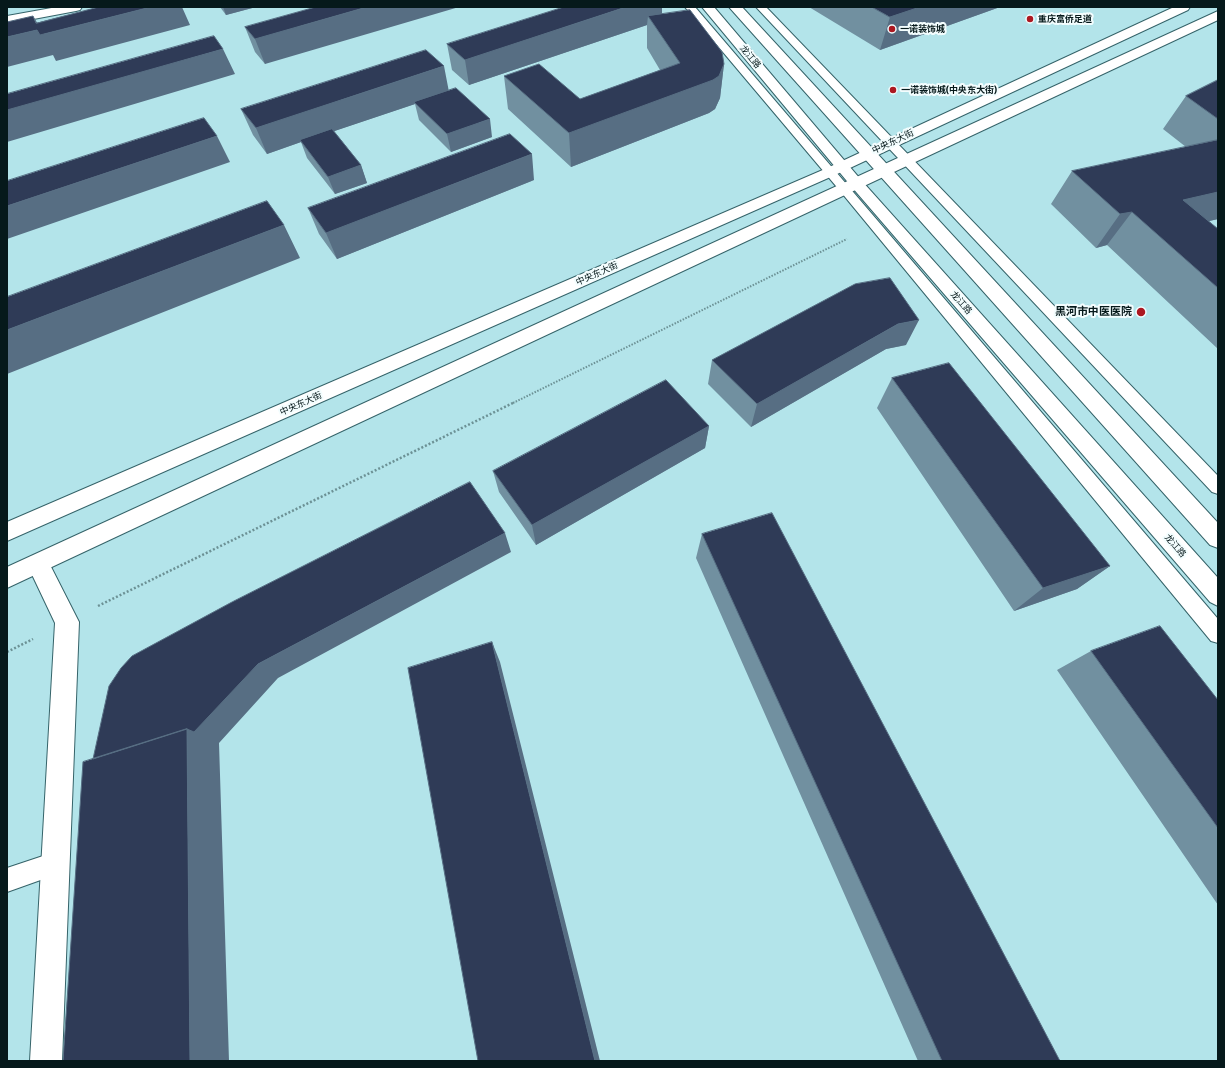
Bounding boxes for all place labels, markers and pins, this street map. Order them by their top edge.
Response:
marker: 重庆富侨足道 [1025,14,1035,24]
place label: 重庆富侨足道 [1038,14,1092,24]
marker: 一诺装饰城 [887,24,897,34]
place label: 一诺装饰城 [900,24,945,34]
marker: 一诺装饰城(中央东大街) [888,85,898,95]
place label: 一诺装饰城(中央东大街) [901,85,997,95]
place label: 黑河市中医医院 [1055,305,1132,319]
marker: 黑河市中医医院 [1135,306,1147,318]

